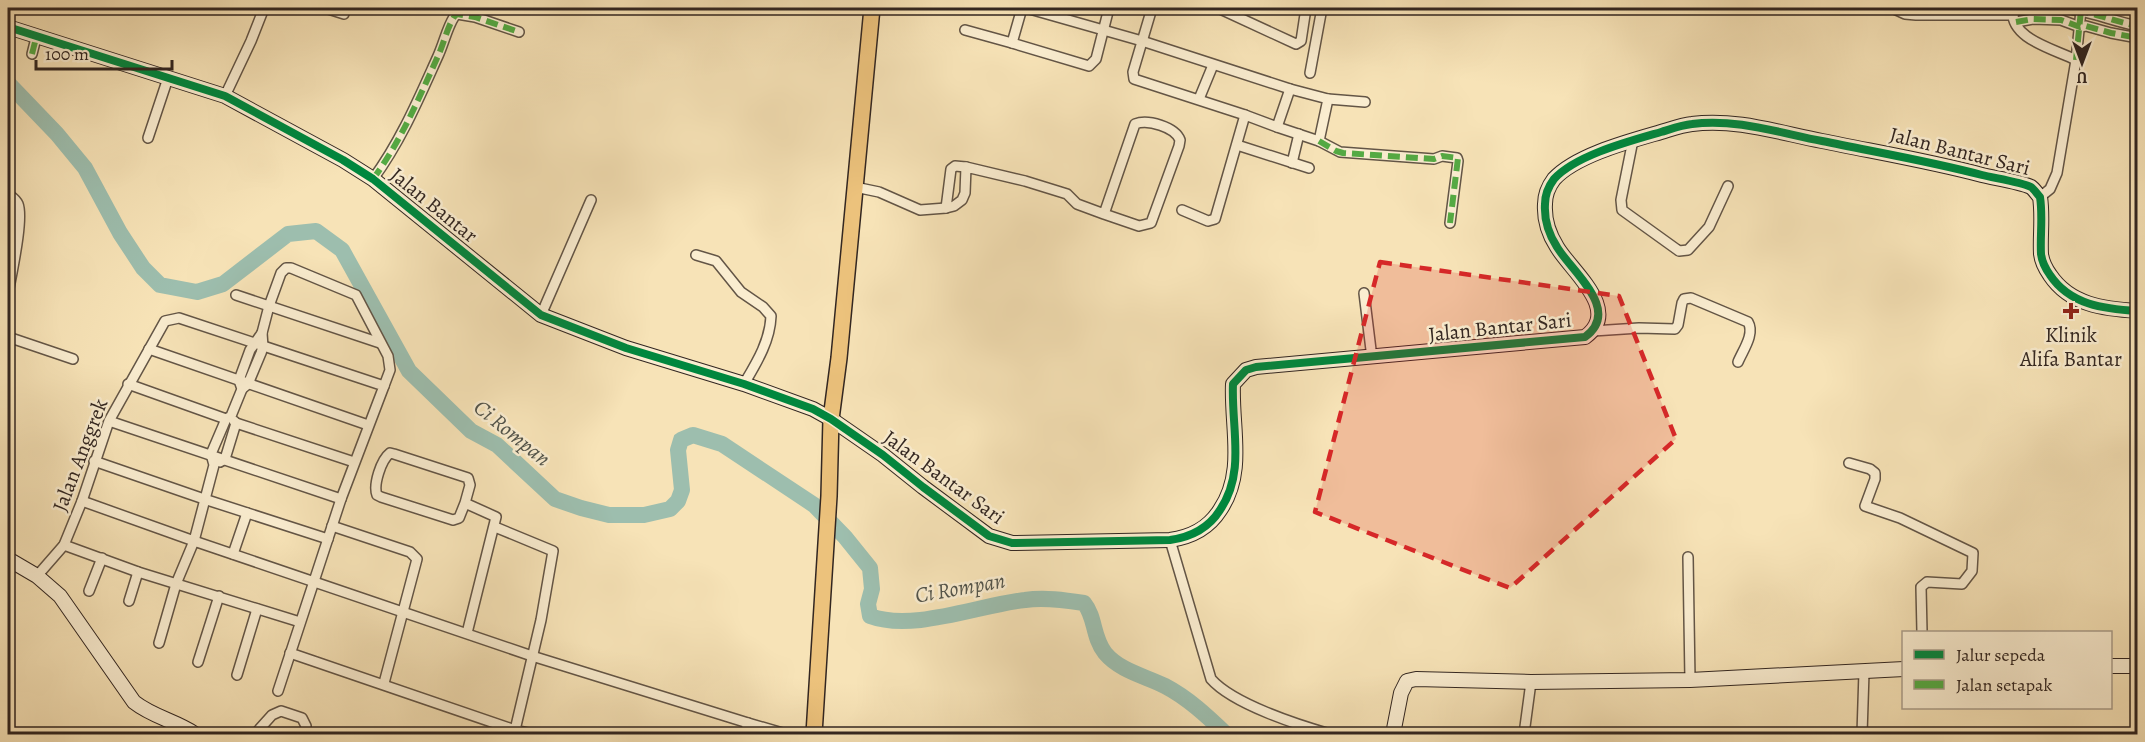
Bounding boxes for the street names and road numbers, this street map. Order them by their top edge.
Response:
street label: Jalan Bantar Sari [1887,120,2033,182]
street label: Jalan Bantar [384,161,484,249]
street label: Jalan Bantar Sari [1427,306,1573,348]
street label: Jalan Anggrek [46,394,115,515]
street label: Jalan Bantar Sari [878,423,1010,531]

